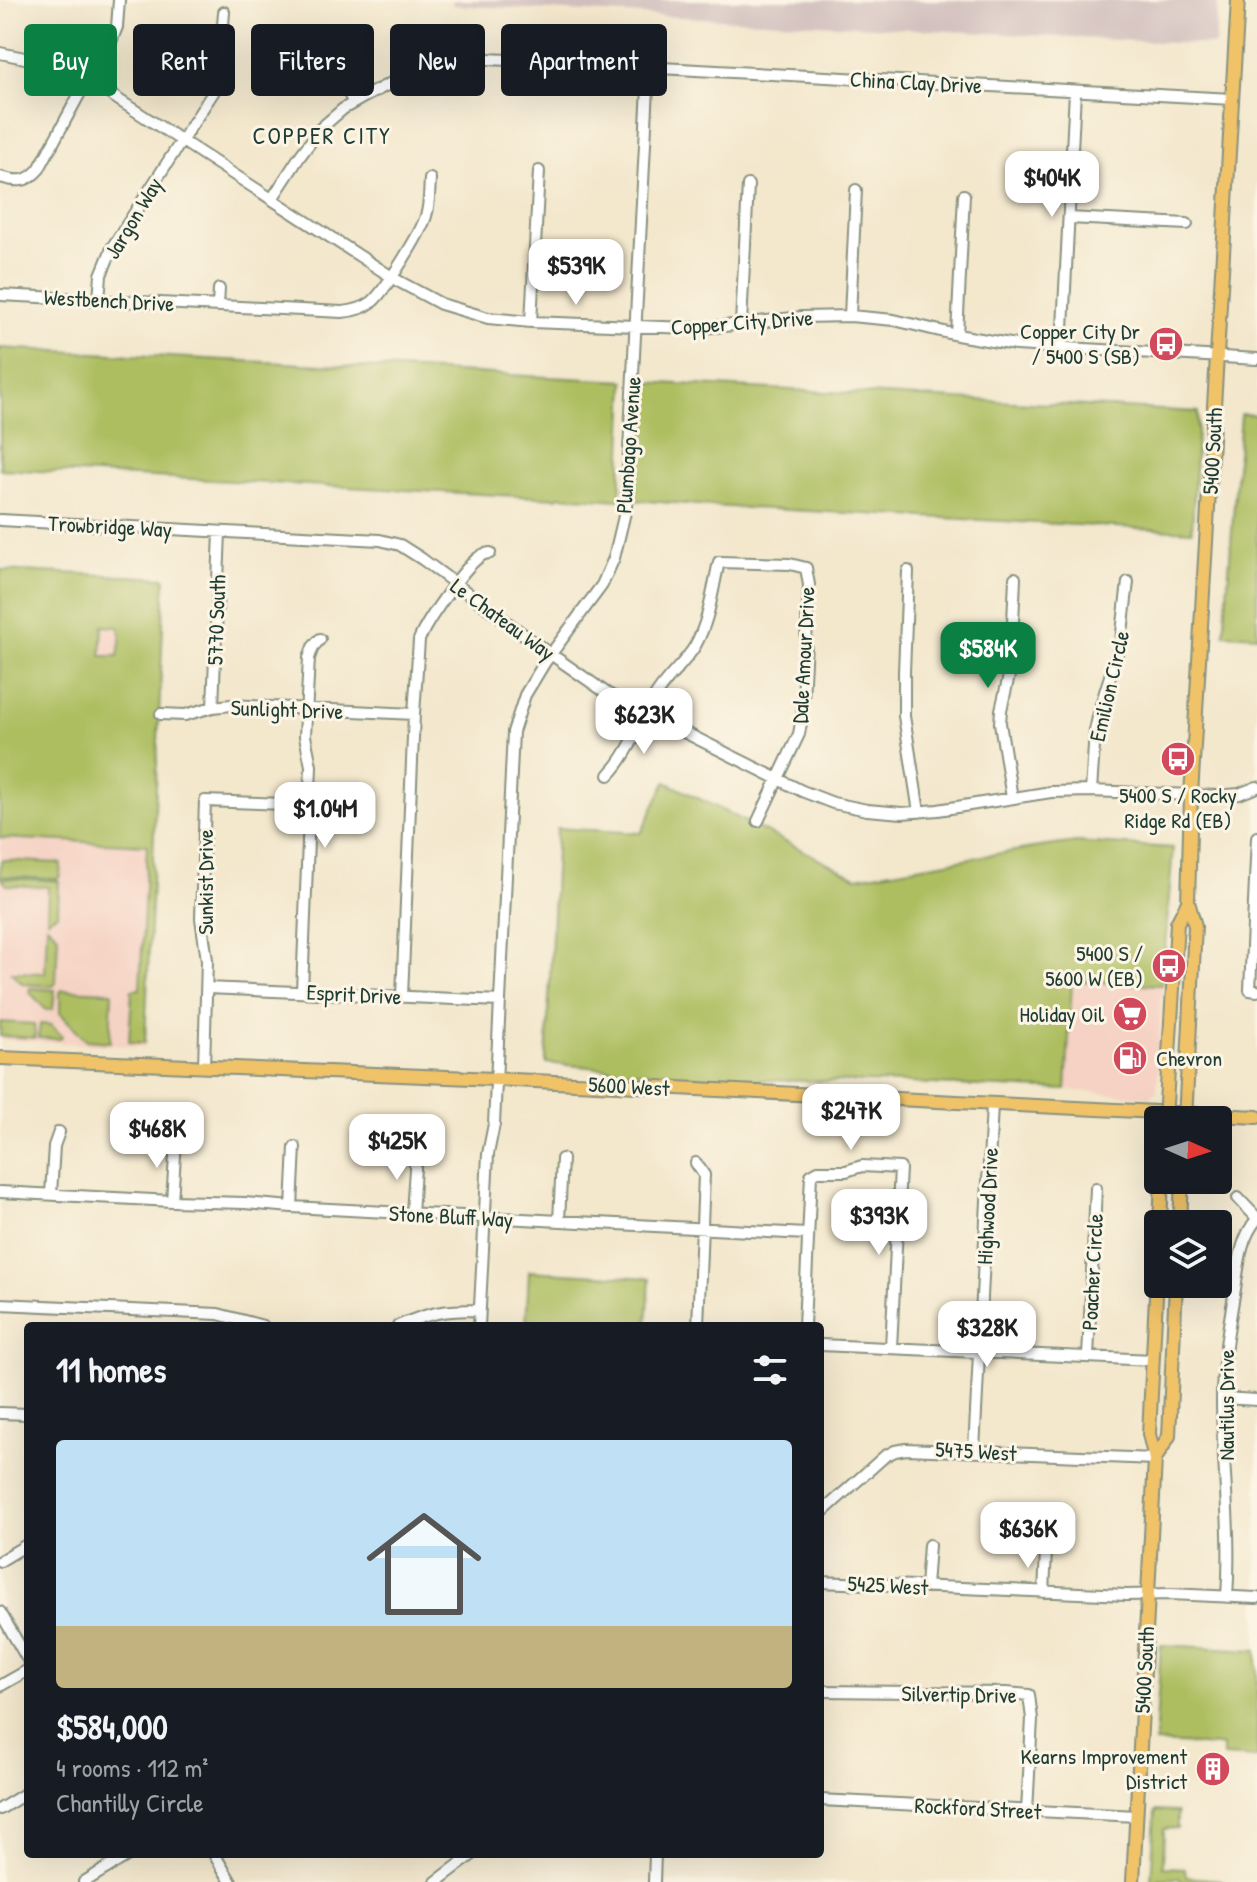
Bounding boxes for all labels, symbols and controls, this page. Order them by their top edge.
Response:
chip: Buy [24,24,117,96]
chip: Rent [133,24,235,96]
chip: Filters [251,24,374,96]
chip: New [390,24,485,96]
chip: Apartment [501,24,667,96]
street label: China Clay Drive [849,64,983,100]
district label: COPPER CITY [252,119,392,151]
pin: $404K [996,151,1108,219]
text: $404K [1023,159,1081,194]
street label: Jargon Way [97,172,169,264]
pin: $539K [520,239,632,307]
text: $539K [547,247,605,282]
street label: Westbench Drive [43,282,175,318]
street label: Copper City Drive [670,302,814,342]
place label: Copper City Dr / 5400 S (SB) [1020,316,1141,371]
bus stop icon: Copper City Dr / 5400 S (SB) [1147,325,1185,363]
street label: Plumbago Avenue [608,375,648,515]
street label: 5400 South [1195,407,1229,495]
street label: Trowbridge Way [47,508,173,544]
street label: Le Chateau Way [445,571,561,667]
street label: 5770 South [199,574,233,666]
street label: Dale Amour Drive [784,586,822,724]
pin: $584K [932,622,1044,690]
street label: Emilion Circle [1082,627,1136,744]
text: $584K [959,630,1017,665]
pin: $623K [588,688,700,756]
street label: Sunlight Drive [230,692,344,726]
text: $623K [614,696,674,731]
bus stop icon: 5400 S / Rocky Ridge Rd (EB) [1159,740,1197,778]
place label: 5400 S / Rocky Ridge Rd (EB) [1119,780,1237,835]
pin: $1.04M [260,782,390,850]
text: $1.04M [292,790,358,825]
street label: Sunkist Drive [190,829,220,935]
place label: 5400 S / 5600 W (EB) [1045,938,1143,993]
bus stop icon: 5400 S / 5600 W (EB) [1150,947,1188,985]
street label: Esprit Drive [306,977,402,1011]
supermarket icon: Holiday Oil [1111,995,1149,1033]
place label: Holiday Oil [1019,999,1104,1029]
fuel station icon: Chevron [1111,1039,1149,1077]
place label: Chevron [1156,1043,1222,1073]
street label: 5600 West [588,1069,671,1103]
pin: $247K [795,1084,907,1152]
text: $247K [820,1092,882,1127]
pin: $468K [101,1102,213,1170]
north arrow [1144,1106,1232,1194]
map controls [1144,1106,1232,1298]
text: $468K [128,1110,186,1145]
pin: $425K [341,1114,453,1182]
text: $425K [367,1122,427,1157]
street label: Highwood Drive [969,1146,1005,1265]
pin: $393K [823,1189,935,1257]
text: $393K [849,1197,909,1232]
street label: Stone Bluff Way [388,1198,514,1234]
button: layers [1144,1210,1232,1298]
street label: Poacher Circle [1074,1213,1110,1331]
pin: $328K [931,1301,1043,1369]
text: $328K [956,1309,1018,1344]
text: 11 homes [56,1347,166,1393]
icon: filters [748,1348,792,1392]
street label: Nautilus Drive [1211,1349,1241,1461]
street label: 5475 West [935,1434,1018,1468]
icon: home [352,1492,496,1636]
pin: $636K [972,1502,1084,1570]
text: $636K [998,1510,1058,1545]
street label: 5425 West [847,1568,929,1602]
street label: 5400 South [1127,1626,1161,1714]
street label: Silvertip Drive [901,1678,1017,1710]
text: $584,000 [56,1704,168,1750]
place label: Kearns Improvement District [1021,1741,1187,1796]
text: 4 rooms · 112 m² [56,1750,208,1785]
building icon: Kearns Improvement District [1194,1750,1232,1788]
text: Chantilly Circle [56,1785,204,1820]
street label: Rockford Street [914,1790,1042,1826]

